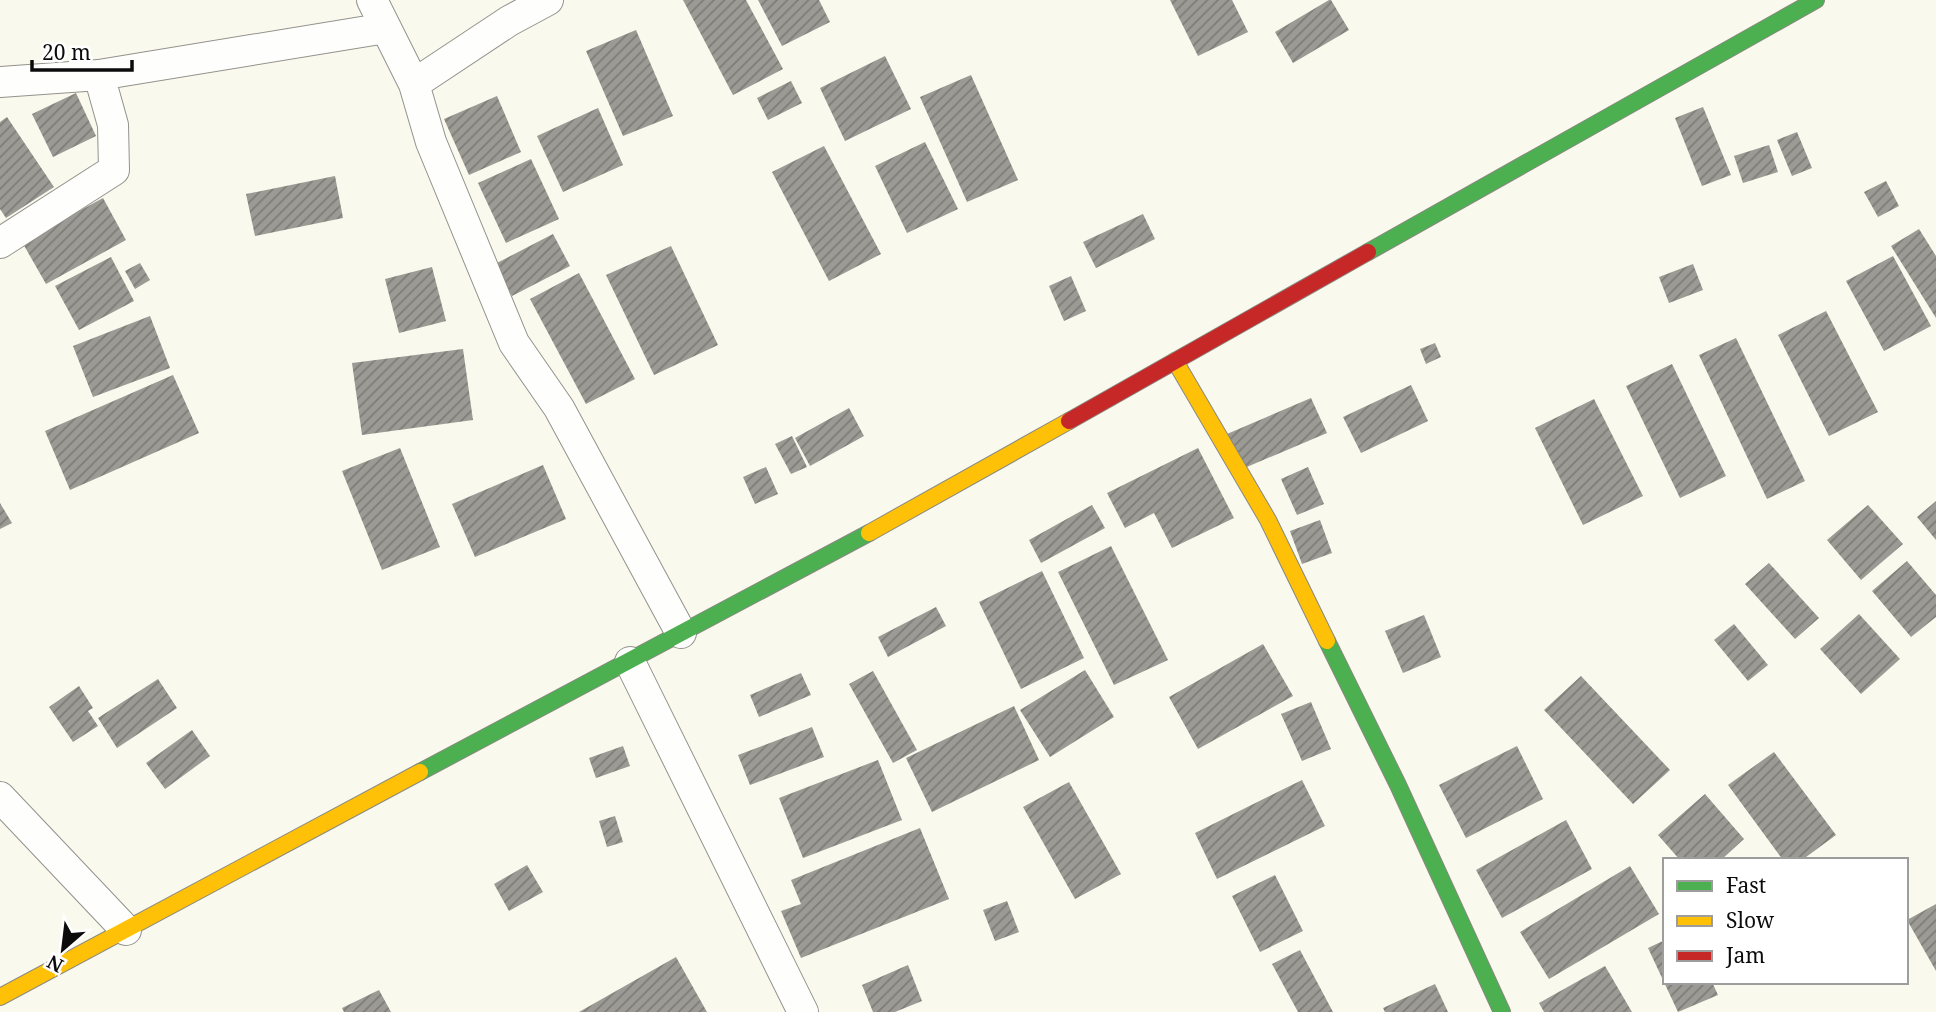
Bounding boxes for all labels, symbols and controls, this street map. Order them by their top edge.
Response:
scale bar [32,28,131,72]
text: 20 m [42,38,91,66]
legend [1663,858,1908,984]
text: Fast [1726,871,1766,899]
text: Slow [1726,906,1775,934]
north arrow [28,914,98,984]
text: Jam [1725,941,1765,969]
text: N [42,949,68,979]

